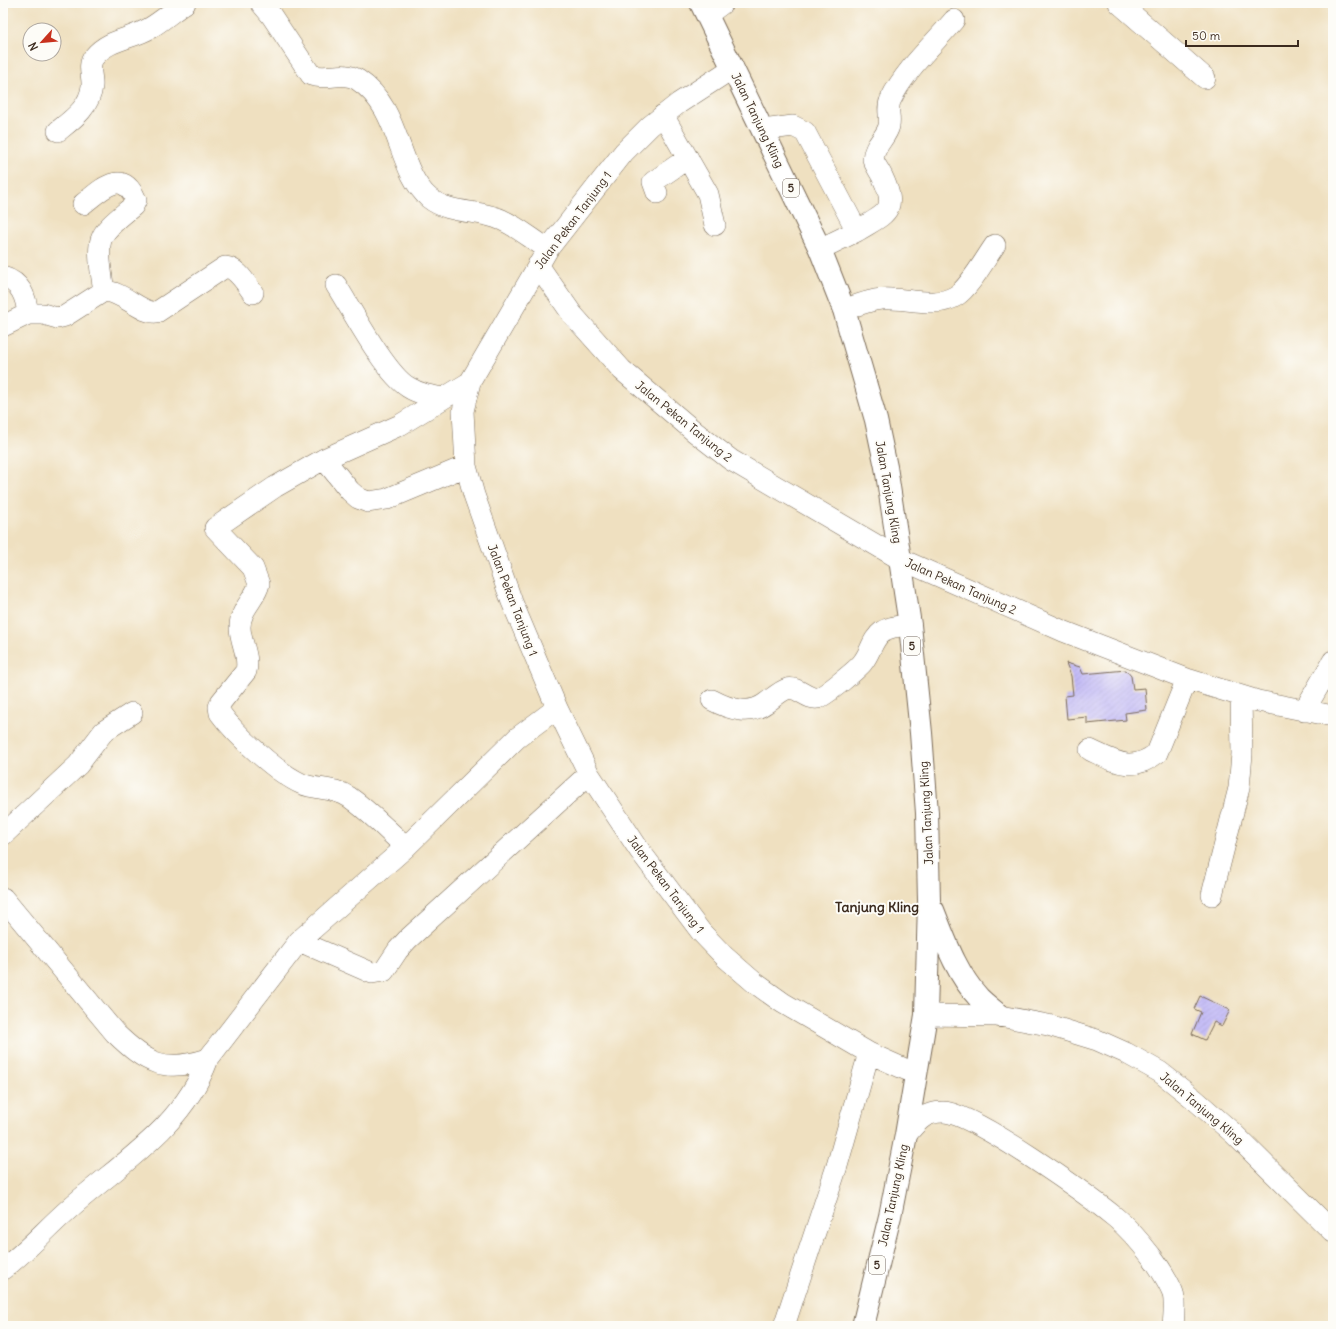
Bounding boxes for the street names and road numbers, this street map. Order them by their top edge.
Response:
street label: Jalan Tanjung Kling [728,70,788,170]
street label: Jalan Pekan Tanjung 1 [531,168,615,272]
road number: 5 [783,179,799,197]
street label: Jalan Pekan Tanjung 2 [633,377,736,465]
street label: Jalan Tanjung Kling [873,439,905,545]
street label: Jalan Pekan Tanjung 1 [485,542,541,658]
street label: Jalan Pekan Tanjung 2 [903,555,1019,617]
road number: 5 [904,637,920,655]
street label: Jalan Tanjung Kling [916,761,936,865]
street label: Jalan Pekan Tanjung 1 [624,832,708,936]
street label: Jalan Tanjung Kling [1157,1069,1247,1147]
street label: Jalan Tanjung Kling [875,1142,911,1248]
road number: 5 [869,1256,885,1274]

